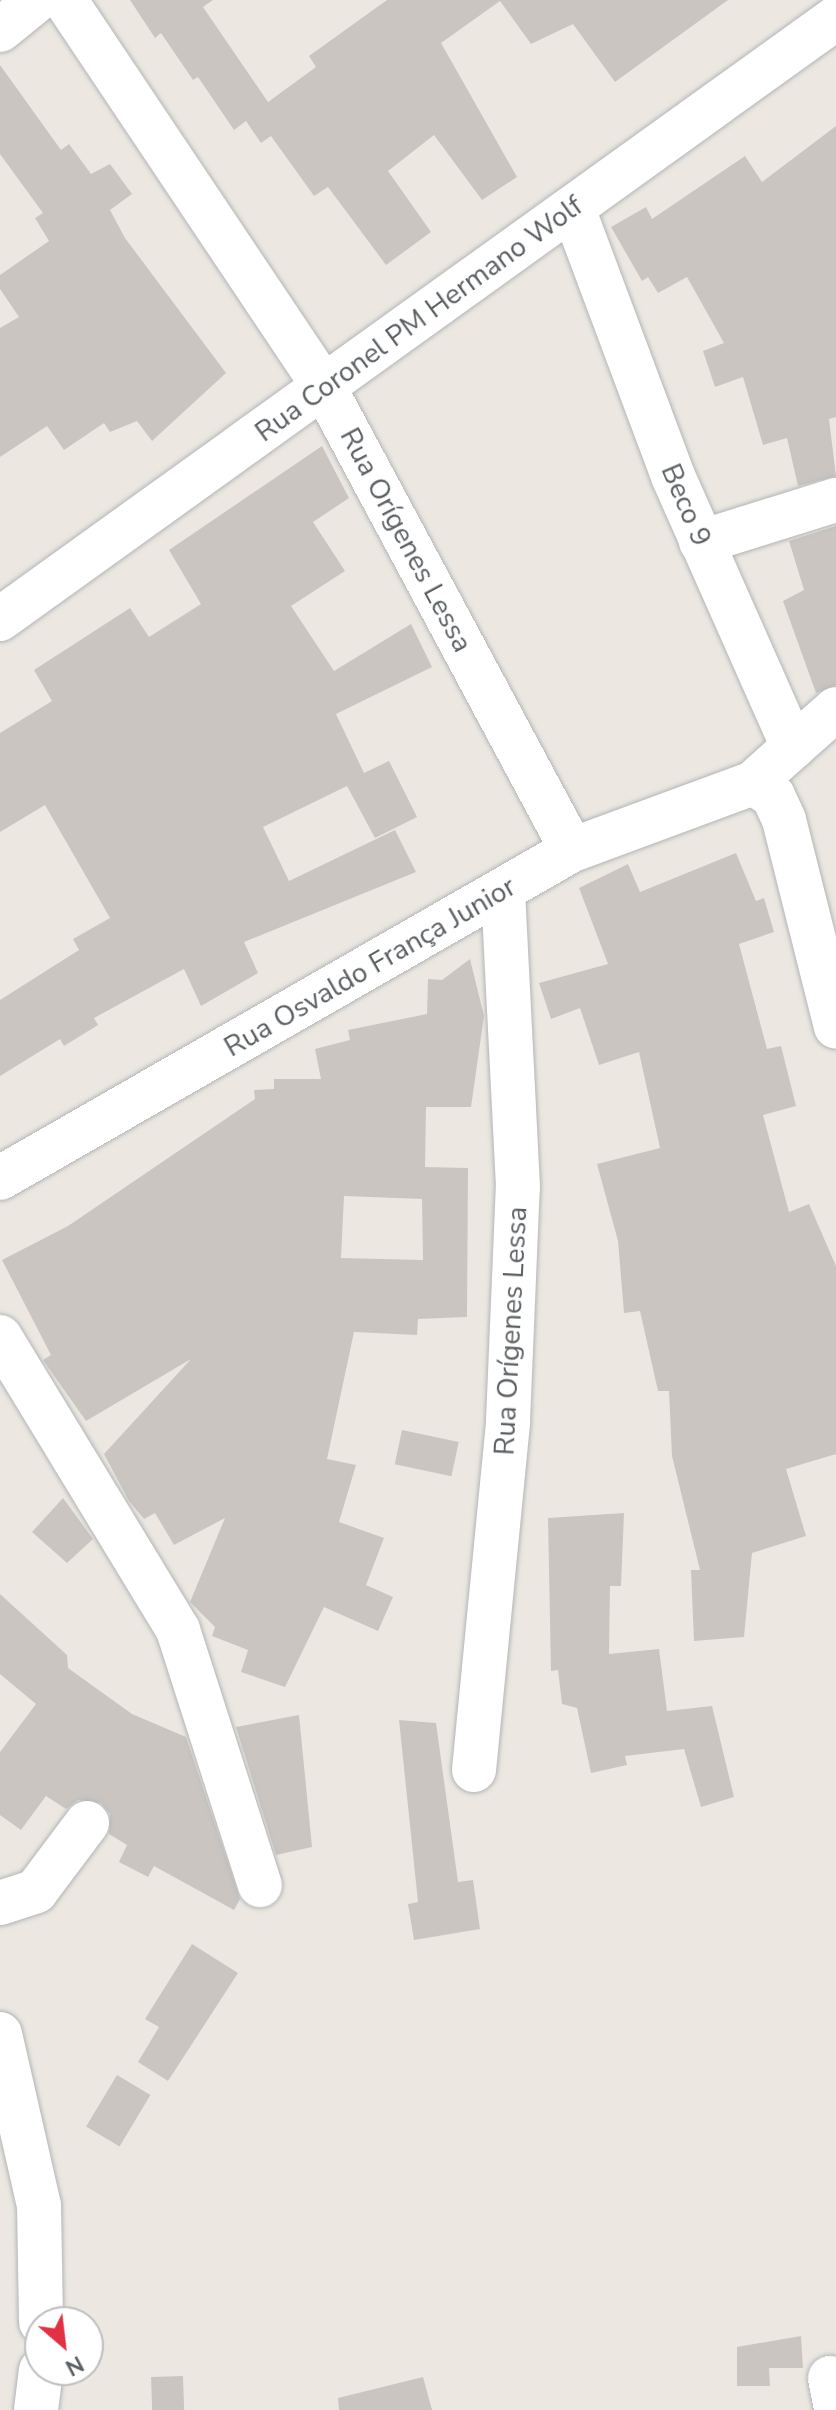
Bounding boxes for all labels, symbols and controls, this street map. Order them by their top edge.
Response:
street label: Rua Coronel PM Hermano Wolf [249,189,589,449]
street label: Rua Orígenes Lessa [333,422,479,658]
street label: Beco 9 [654,459,718,551]
street label: Rua Osvaldo França Junior [218,870,522,1064]
street label: Rua Orígenes Lessa [488,1206,534,1456]
north arrow [24,2306,104,2386]
text: N [60,2348,89,2383]

